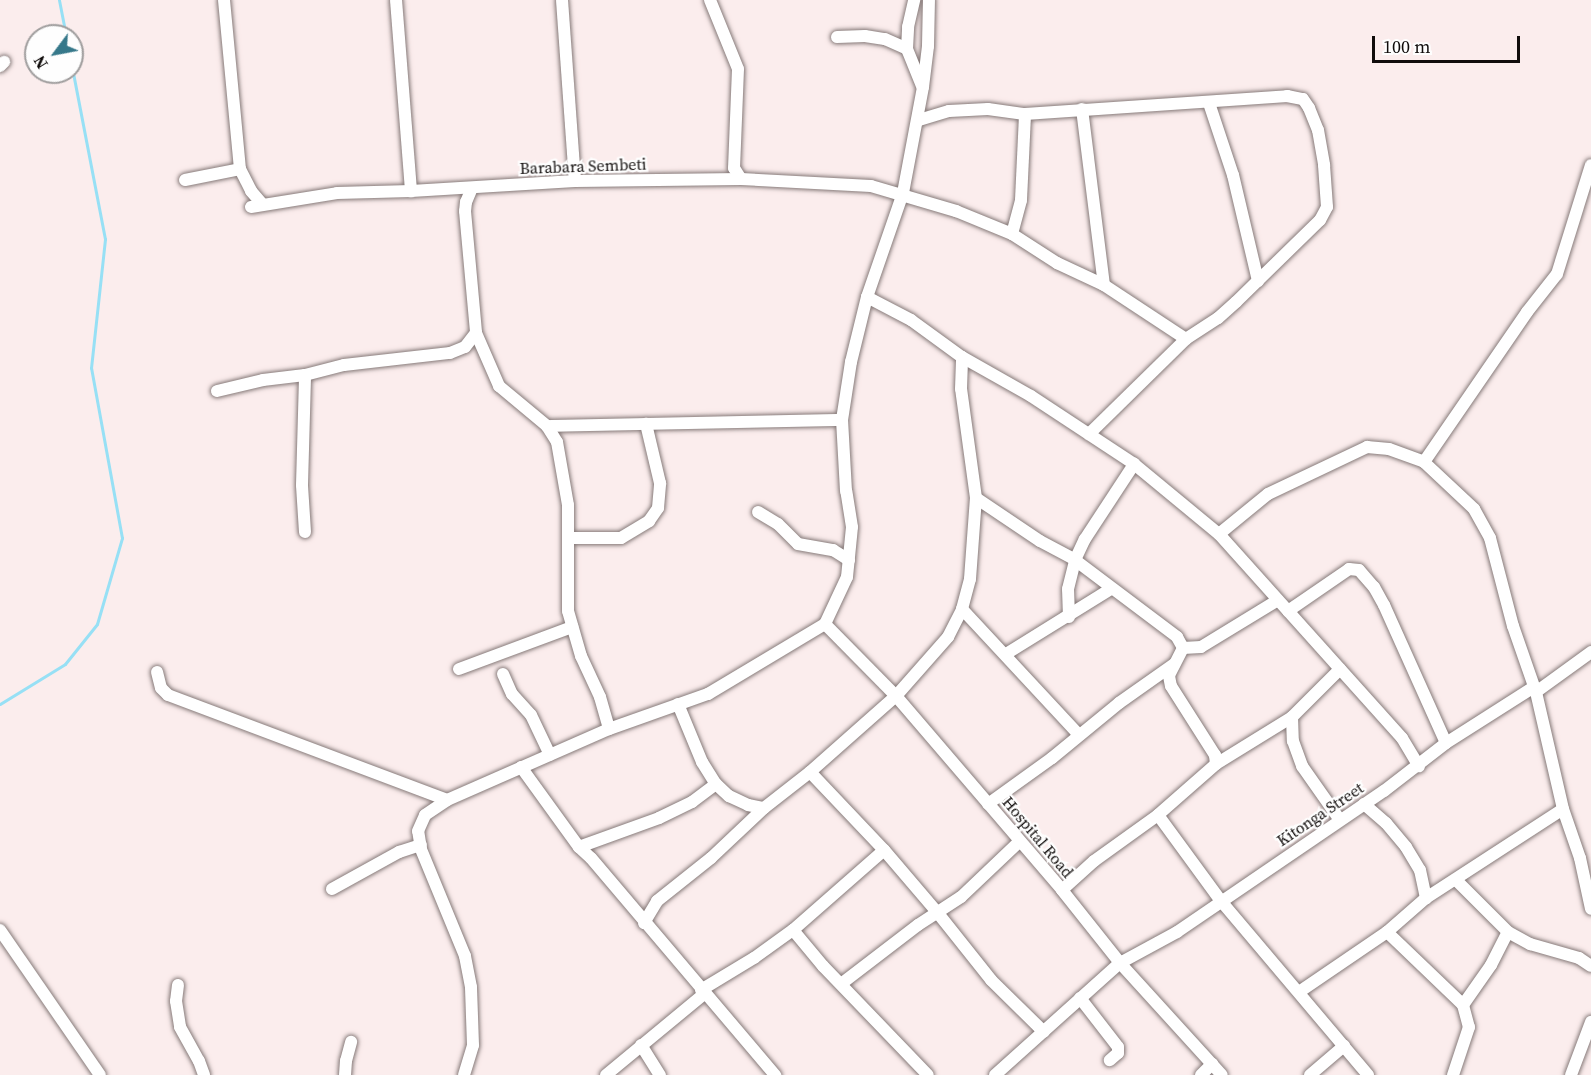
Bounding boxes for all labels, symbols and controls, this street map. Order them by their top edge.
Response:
north arrow [24,24,84,84]
scale bar [1375,24,1524,62]
text: 100 m [1383,34,1430,59]
text: N [28,52,53,73]
street label: Barabara Sembeti [519,154,647,178]
street label: Kitonga Street [1273,778,1367,850]
street label: Hospital Road [998,793,1078,881]

